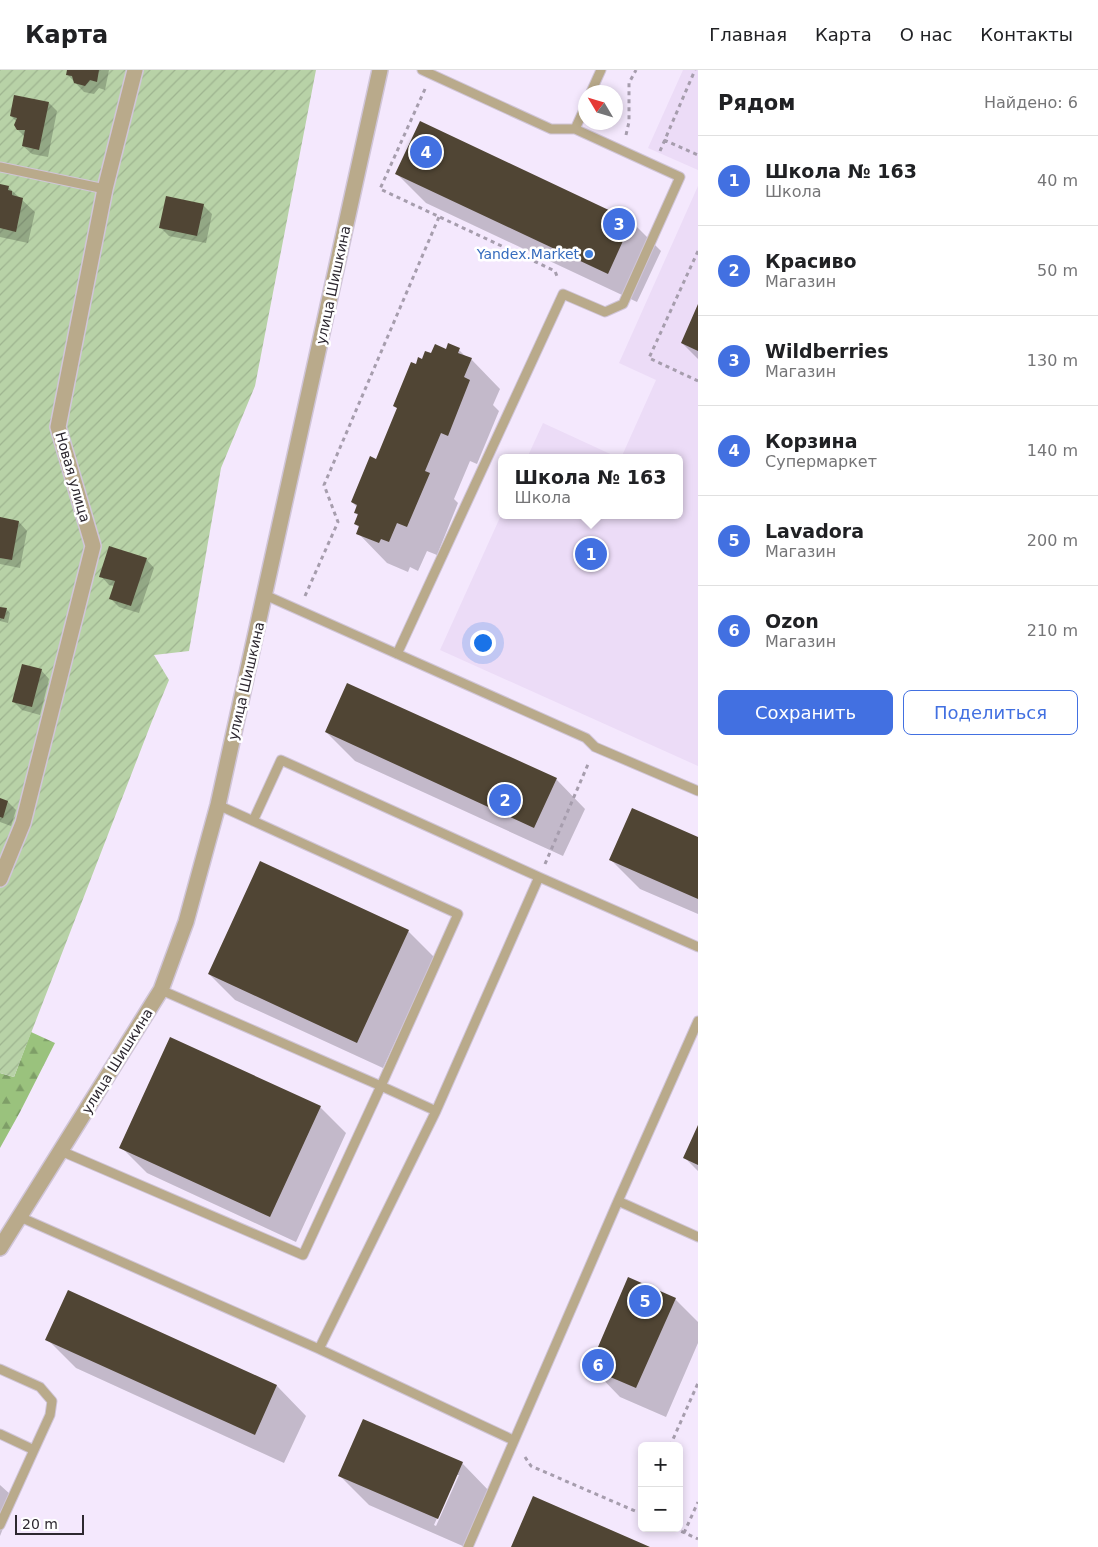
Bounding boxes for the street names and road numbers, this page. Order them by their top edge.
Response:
street label: улица Шишкина [313,224,353,346]
street label: Новая улица [52,430,94,524]
street label: улица Шишкина [225,620,267,742]
street label: улица Шишкина [78,1005,156,1117]

